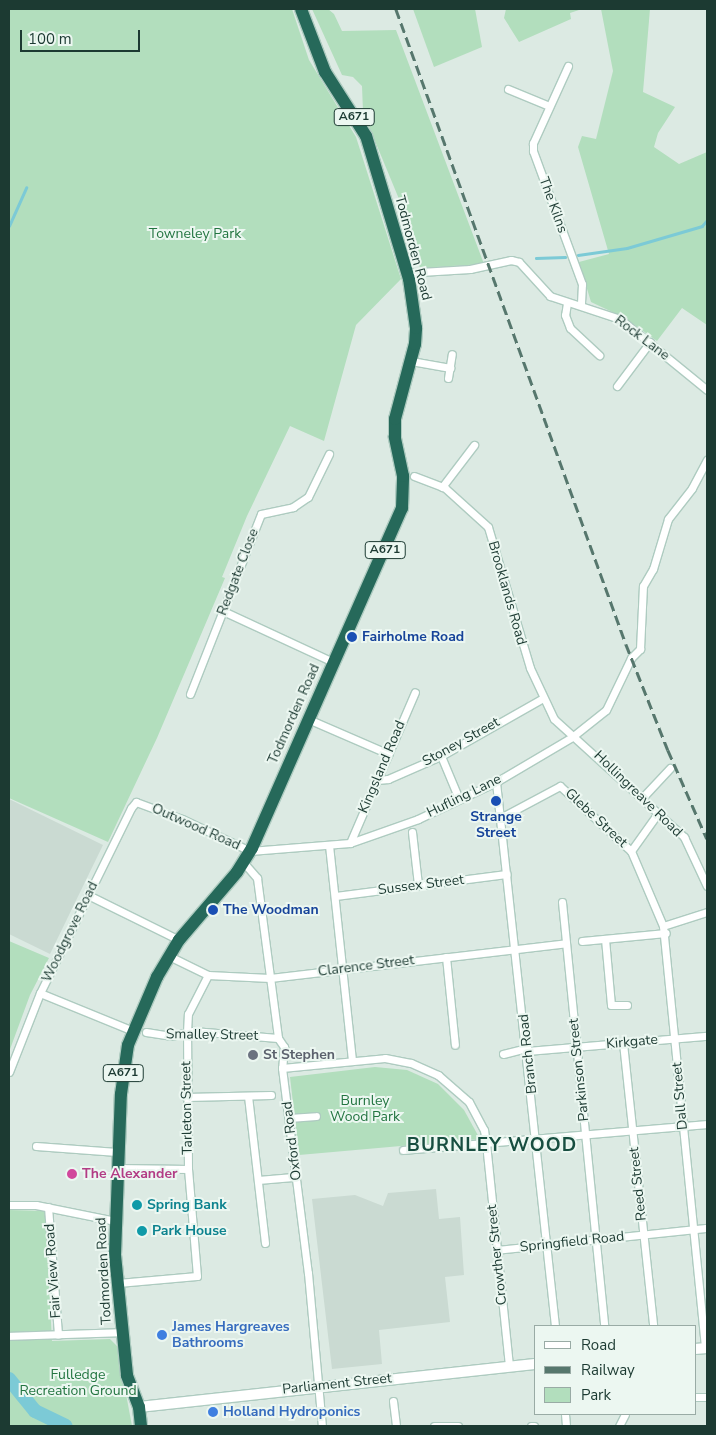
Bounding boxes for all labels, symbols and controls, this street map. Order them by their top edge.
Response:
scale bar [22,20,142,52]
text: 100 m [28,29,72,49]
road number: A671 [333,108,375,126]
street label: The Kilns [535,175,571,235]
street label: Todmorden Road [391,194,435,302]
park label: Towneley Park [149,226,241,242]
street label: Rock Lane [611,312,673,364]
street label: Redgate Close [214,526,262,618]
street label: Brooklands Road [484,539,530,647]
road number: A671 [364,540,406,560]
place label: Fairholme Road [362,629,464,645]
marker: Fairholme Road [346,631,358,643]
street label: Todmorden Road [264,661,324,767]
street label: Stoney Street [420,714,502,770]
street label: Kingsland Road [355,718,409,816]
street label: Hollingreave Road [590,747,686,841]
street label: Hufling Lane [424,771,504,821]
street label: Glebe Street [561,785,631,851]
marker: Strange Street [490,795,502,807]
street label: Outwood Road [149,800,243,854]
place label: Strange Street [470,809,522,842]
street label: Sussex Street [377,871,465,899]
street label: Woodgrove Road [38,879,102,985]
place label: The Woodman [223,902,319,918]
marker: The Woodman [207,904,219,916]
street label: Clarence Street [317,952,415,980]
street label: Branch Road [515,1013,541,1095]
street label: Parkinson Street [565,1018,593,1122]
street label: Smalley Street [166,1026,258,1044]
street label: Kirkgate [605,1031,659,1053]
place label: St Stephen [263,1047,335,1063]
marker: St Stephen [247,1049,259,1061]
street label: Tarleton Street [178,1061,196,1155]
street label: Dall Street [669,1061,691,1131]
road number: A671 [102,1064,144,1082]
park label: Burnley Wood Park [330,1093,400,1126]
street label: Oxford Road [279,1100,305,1182]
district label: BURNLEY WOOD [405,1135,579,1157]
street label: Reed Street [626,1146,650,1222]
place label: The Alexander [82,1166,178,1182]
marker: The Alexander [66,1168,78,1180]
place label: Spring Bank [147,1197,227,1213]
marker: Spring Bank [131,1199,143,1211]
street label: Crowther Street [483,1204,511,1306]
street label: Todmorden Road [93,1217,115,1325]
street label: Fair View Road [41,1223,65,1319]
place label: Park House [152,1223,227,1239]
marker: Park House [136,1225,148,1237]
street label: Springfield Road [519,1228,625,1256]
place label: James Hargreaves Bathrooms [172,1319,290,1351]
legend [534,1325,696,1415]
marker: James Hargreaves Bathrooms [156,1329,168,1341]
text: Road [581,1335,616,1355]
text: Railway [581,1360,635,1380]
park label: Fulledge Recreation Ground [19,1367,137,1400]
street label: Parliament Street [281,1370,393,1398]
text: Park [581,1385,611,1405]
place label: Holland Hydroponics [223,1404,360,1420]
marker: Holland Hydroponics [207,1406,219,1418]

